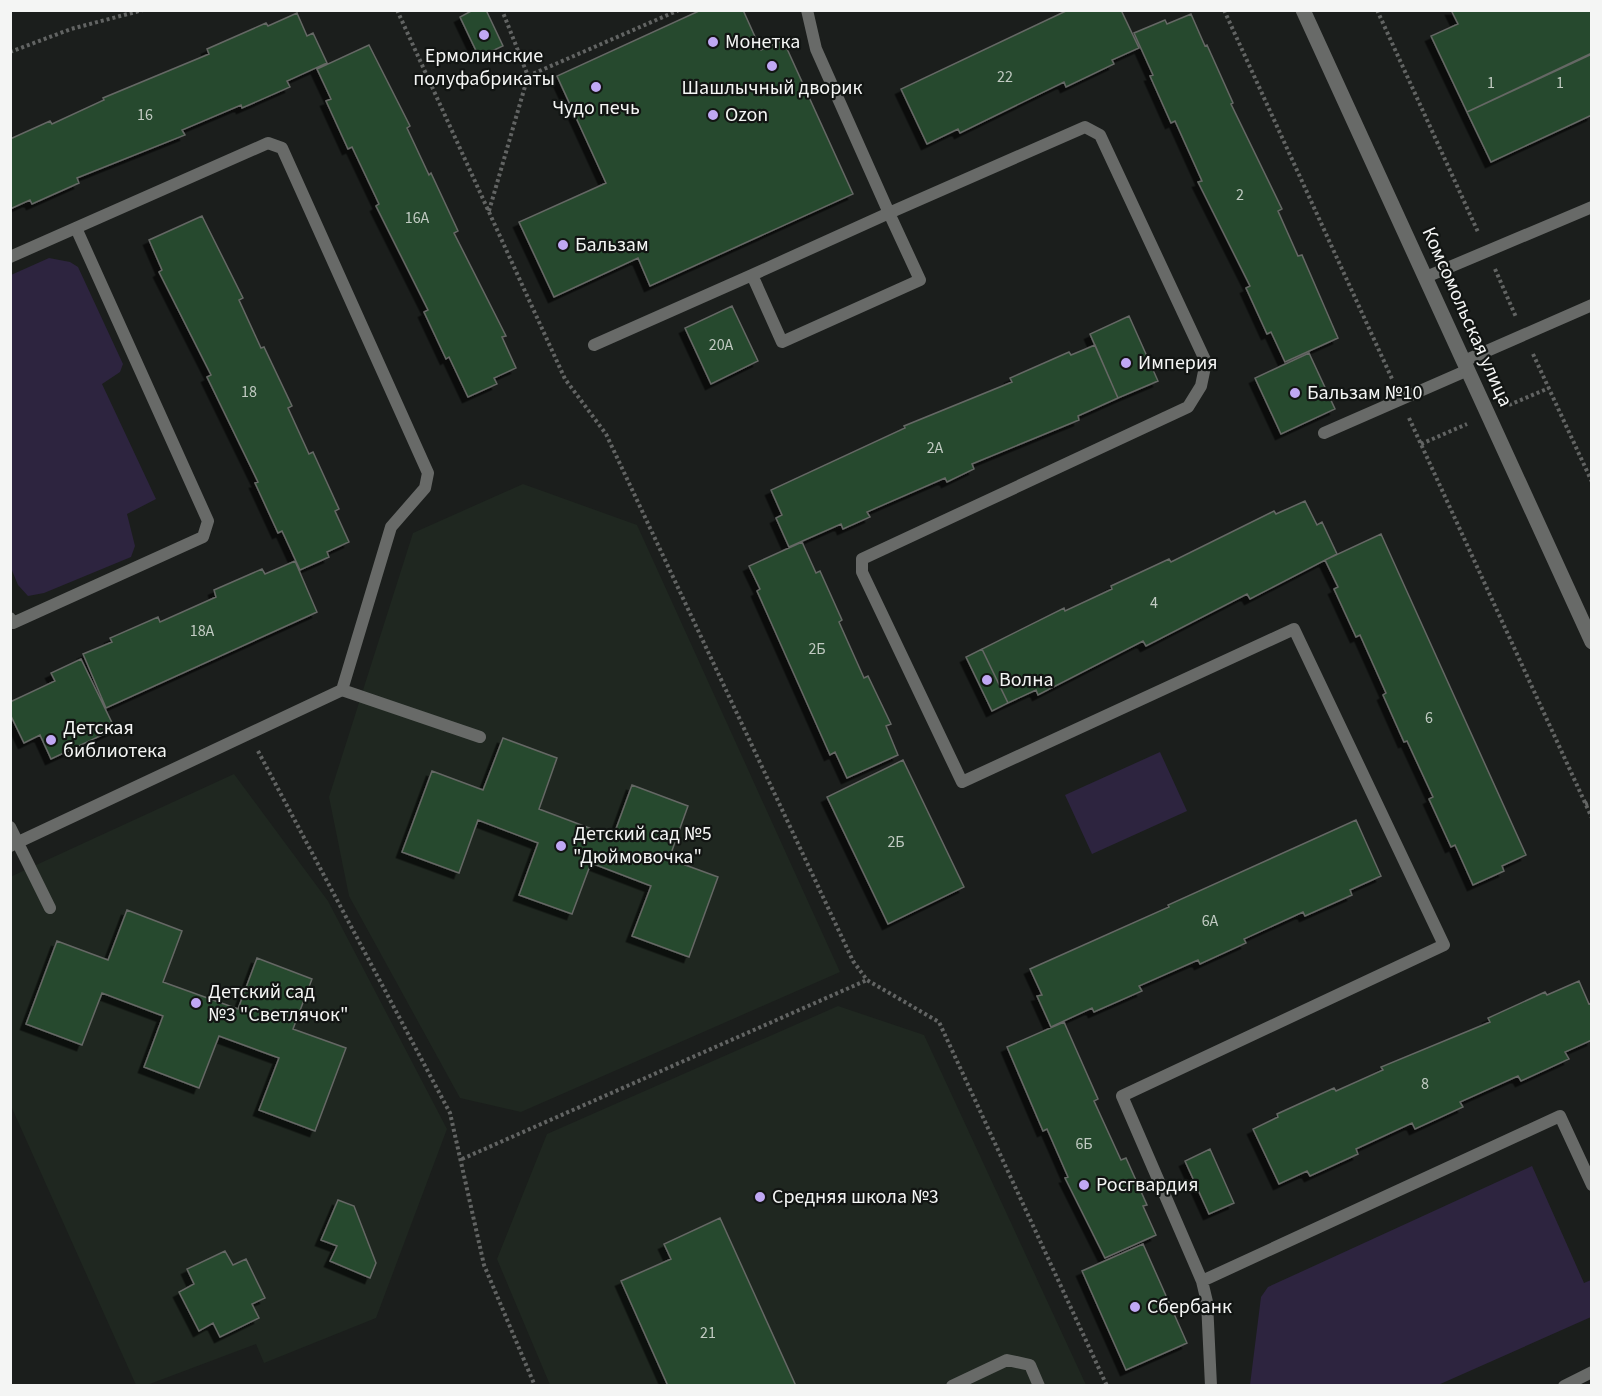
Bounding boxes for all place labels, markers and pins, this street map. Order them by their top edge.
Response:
marker: Ермолинские полуфабрикаты [477,28,491,42]
place label: Монетка [725,28,800,56]
marker: Монетка [706,35,720,49]
place label: Ермолинские полуфабрикаты [413,42,555,93]
marker: Шашлычный дворик [765,59,779,73]
place label: Шашлычный дворик [682,74,863,102]
marker: Чудо печь [589,80,603,94]
place label: Чудо печь [552,94,640,122]
place label: Ozon [725,101,768,129]
marker: Ozon [706,108,720,122]
place label: Бальзам [575,231,649,259]
marker: Бальзам [556,238,570,252]
place label: Империя [1138,349,1218,377]
marker: Империя [1119,356,1133,370]
place label: Бальзам №10 [1307,379,1422,407]
marker: Бальзам №10 [1288,386,1302,400]
place label: Волна [999,666,1054,694]
marker: Волна [980,673,994,687]
place label: Детская библиотека [63,714,167,765]
marker: Детская библиотека [44,733,58,747]
place label: Детский сад №5 "Дюймовочка" [573,820,712,871]
marker: Детский сад №5 "Дюймовочка" [554,839,568,853]
place label: Детский сад №3 "Светлячок" [208,978,348,1029]
marker: Детский сад №3 "Светлячок" [189,996,203,1010]
place label: Росгвардия [1096,1171,1199,1199]
marker: Росгвардия [1077,1178,1091,1192]
place label: Средняя школа №3 [772,1183,939,1211]
marker: Средняя школа №3 [753,1190,767,1204]
place label: Сбербанк [1147,1293,1232,1321]
marker: Сбербанк [1128,1300,1142,1314]

